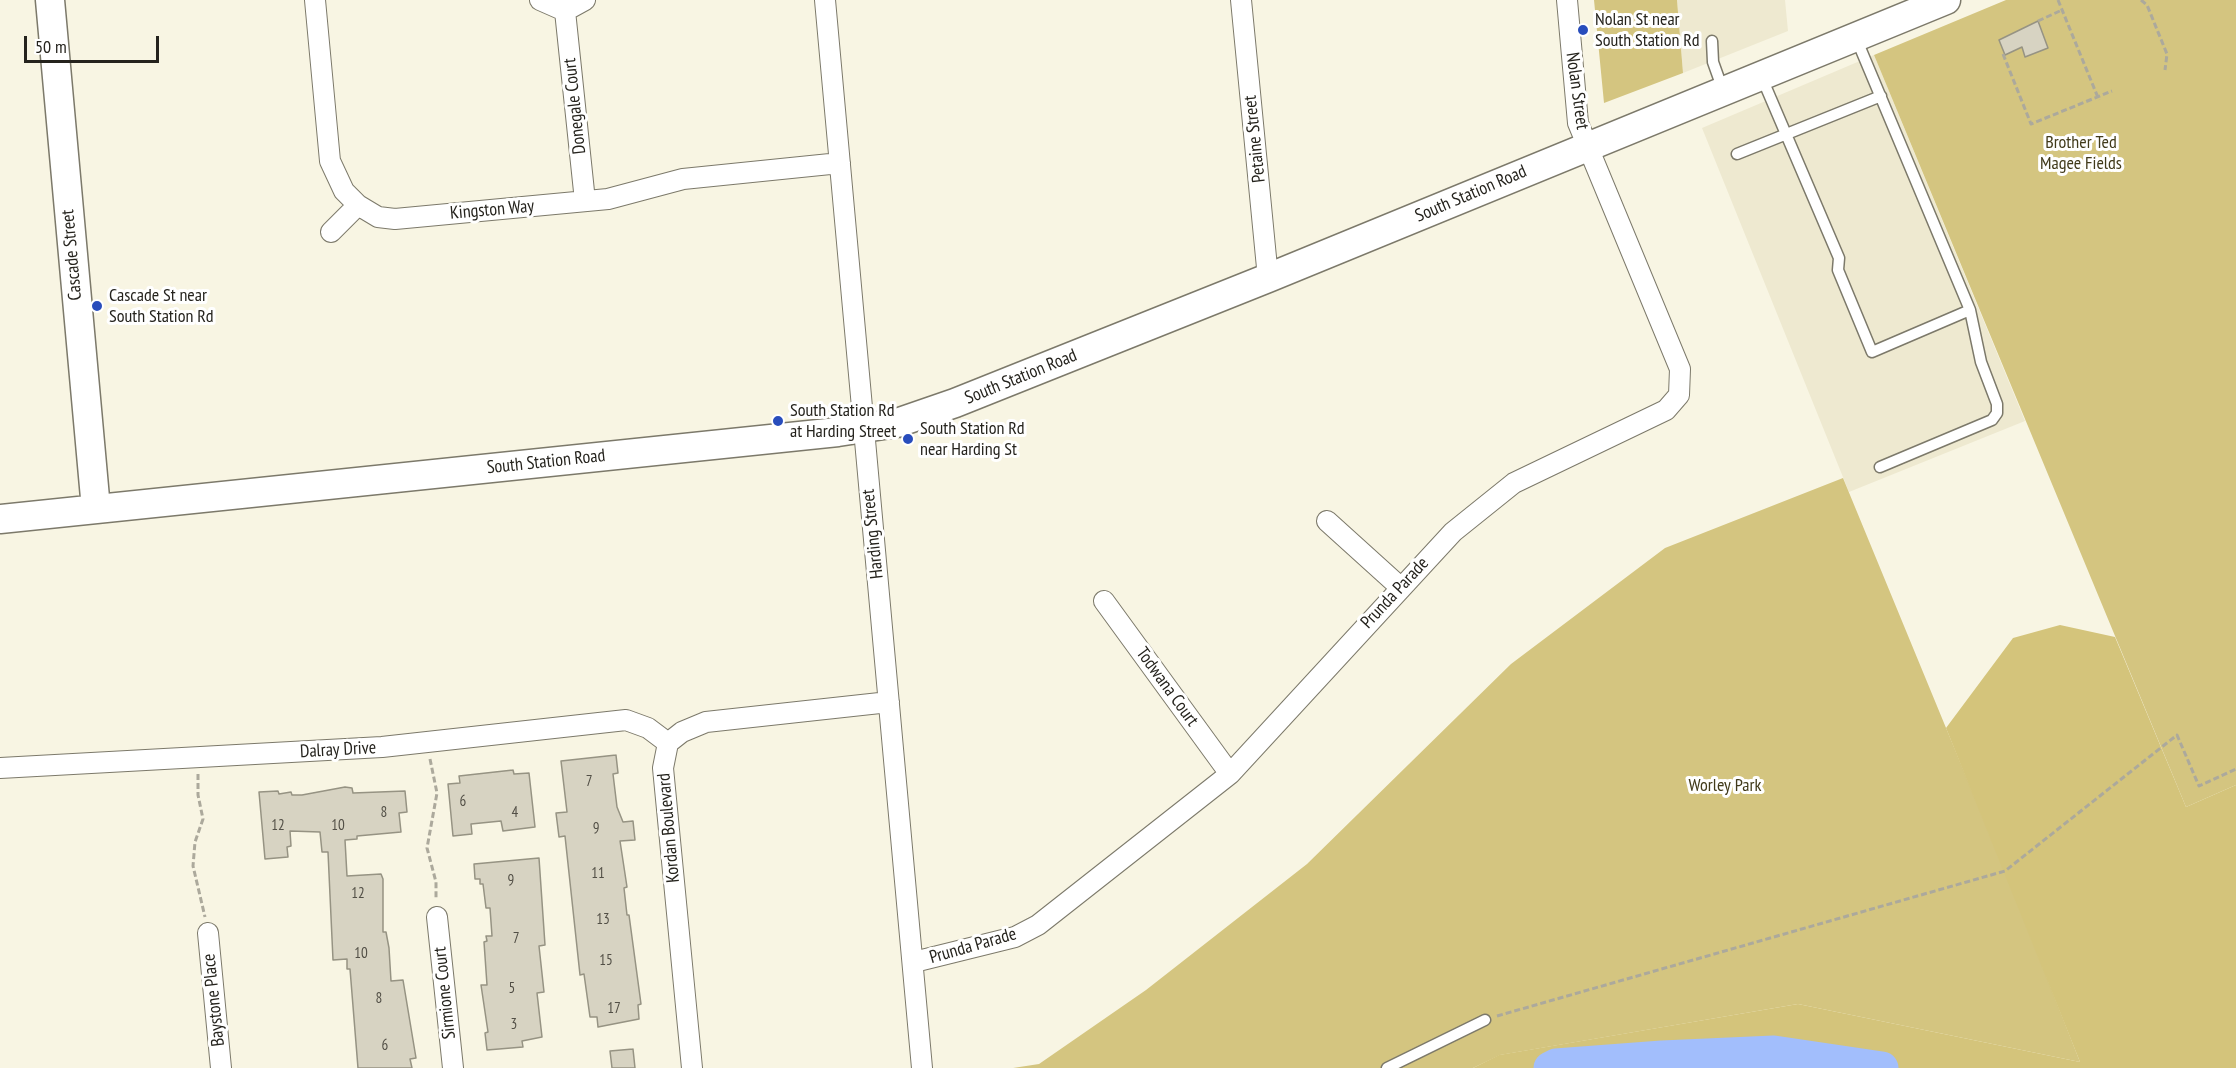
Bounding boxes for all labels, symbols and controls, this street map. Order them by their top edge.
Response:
place label: Nolan St near South Station Rd [1595,9,1700,52]
marker: Nolan St near South Station Rd [1576,23,1590,37]
scale bar [27,24,162,62]
text: 50 m [35,35,67,58]
street label: Nolan Street [1561,51,1593,131]
street label: Donegale Court [559,57,591,155]
street label: Petaine Street [1240,94,1270,184]
park label: Brother Ted Magee Fields [2040,132,2122,174]
street label: South Station Road [1412,161,1530,227]
street label: Kingston Way [449,196,535,224]
street label: Cascade Street [57,209,87,301]
place label: Cascade St near South Station Rd [109,285,214,328]
marker: Cascade St near South Station Rd [90,299,104,313]
street label: South Station Road [962,345,1080,409]
place label: South Station Rd at Harding Street [790,400,896,442]
marker: South Station Rd at Harding Street [771,414,785,428]
place label: South Station Rd near Harding St [920,418,1025,460]
marker: South Station Rd near Harding St [901,432,915,446]
street label: South Station Road [486,445,606,479]
street label: Harding Street [858,488,888,580]
street label: Prunda Parade [1357,553,1433,633]
street label: Todwana Court [1131,643,1203,731]
street label: Dalray Drive [299,737,377,763]
street label: Kordan Boulevard [653,772,685,884]
house number: 7 [586,773,592,791]
park label: Worley Park [1689,775,1761,797]
house number: 6 [460,793,466,811]
house number: 8 [381,804,387,822]
house number: 4 [512,804,518,822]
house number: 12 [271,817,285,835]
house number: 10 [331,817,345,835]
house number: 9 [593,820,599,838]
house number: 11 [591,865,605,883]
house number: 9 [508,872,514,890]
house number: 12 [351,885,365,903]
house number: 13 [596,911,610,929]
street label: Prunda Parade [927,923,1019,969]
house number: 7 [513,930,519,948]
house number: 10 [354,945,368,963]
street label: Sirmione Court [429,946,461,1040]
street label: Baystone Place [198,952,230,1048]
house number: 15 [599,952,613,970]
house number: 5 [509,980,515,998]
house number: 8 [376,990,382,1008]
house number: 17 [607,1000,621,1018]
house number: 3 [511,1016,517,1034]
house number: 6 [382,1037,388,1055]

